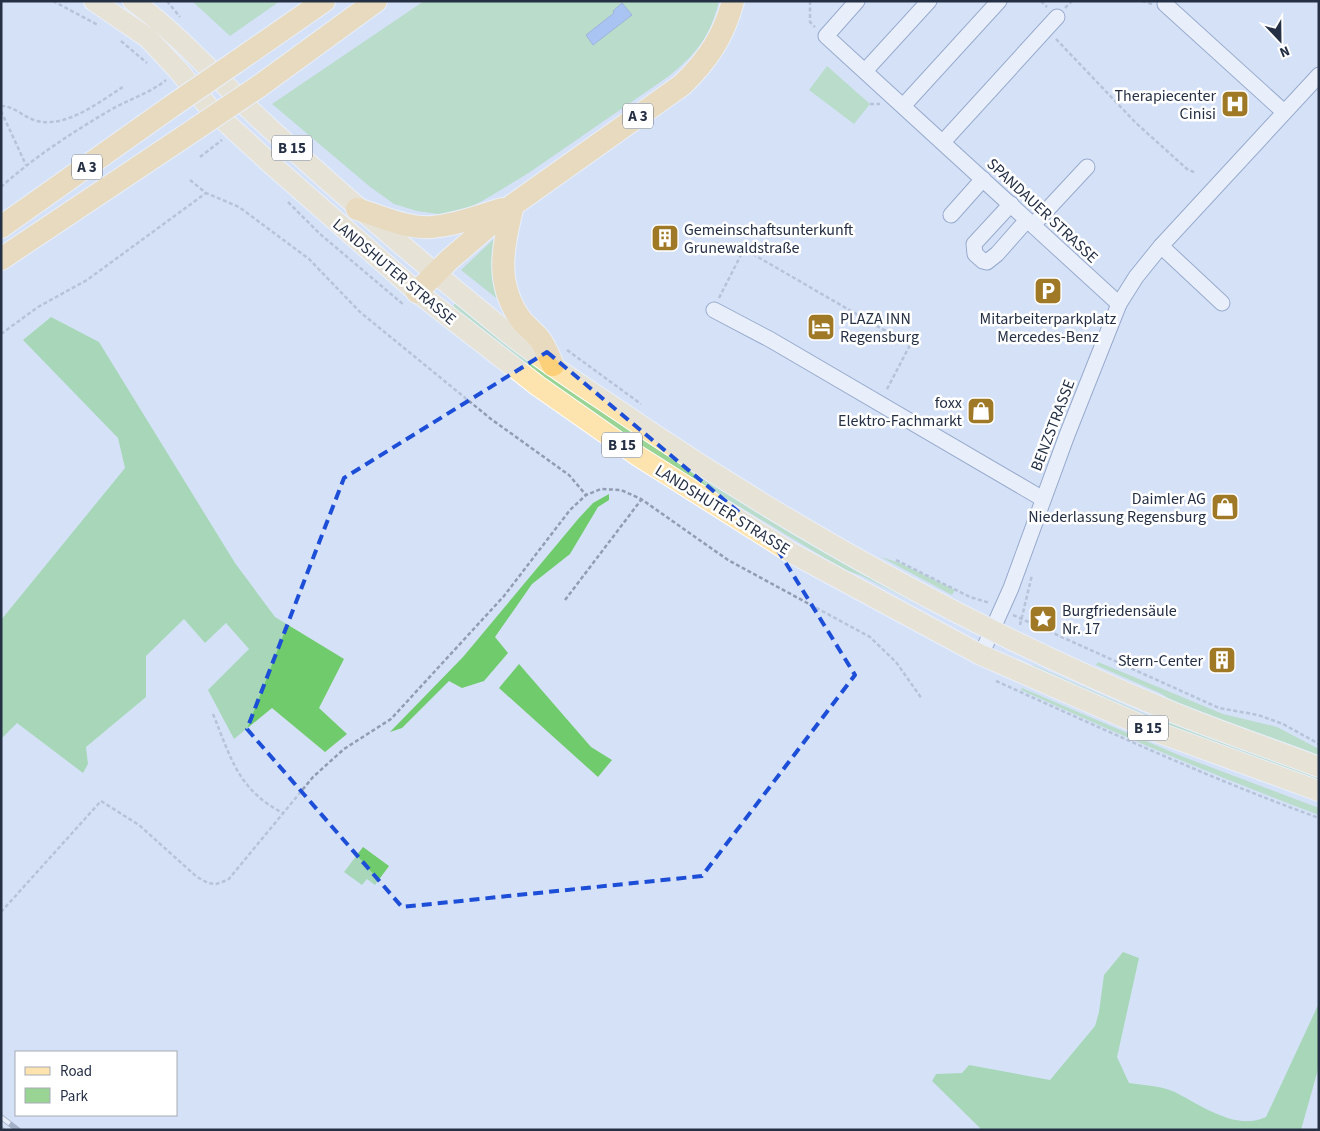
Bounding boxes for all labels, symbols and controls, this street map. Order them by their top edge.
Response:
north arrow [1255,15,1305,65]
text: N [1276,40,1293,62]
place label: Therapiecenter Cinisi [1114,85,1216,125]
hospital icon: Therapiecenter Cinisi [1220,89,1250,119]
road number: A 3 [623,104,653,128]
road number: B 15 [272,136,312,160]
street label: SPANDAUER STRASSE [982,153,1103,268]
road number: A 3 [72,154,102,180]
street label: LANDSHUTER STRASSE [328,213,461,330]
place label: Gemeinschaftsunterkunft Grunewaldstraße [684,219,854,259]
building icon: Gemeinschaftsunterkunft Grunewaldstraße [650,223,680,253]
parking icon: Mitarbeiterparkplatz Mercedes-Benz [1033,276,1063,306]
place label: PLAZA INN Regensburg [840,308,919,348]
place label: Mitarbeiterparkplatz Mercedes-Benz [980,308,1117,348]
hotel icon: PLAZA INN Regensburg [806,312,836,342]
street label: BENZSTRASSE [1025,377,1080,474]
place label: foxx Elektro-Fachmarkt [838,392,963,432]
shop icon: foxx Elektro-Fachmarkt [966,396,996,426]
road number: B 15 [602,432,642,458]
street label: LANDSHUTER STRASSE [651,459,794,560]
place label: Daimler AG Niederlassung Regensburg [1028,488,1206,528]
shop icon: Daimler AG Niederlassung Regensburg [1210,492,1240,522]
place label: Burgfriedensäule Nr. 17 [1062,600,1177,640]
place icon: Burgfriedensäule Nr. 17 [1028,604,1058,634]
building icon: Stern-Center [1207,645,1237,675]
place label: Stern-Center [1118,650,1203,672]
road number: B 15 [1128,716,1168,740]
legend [15,1051,178,1116]
text: Road [60,1061,92,1082]
text: Park [60,1086,89,1107]

